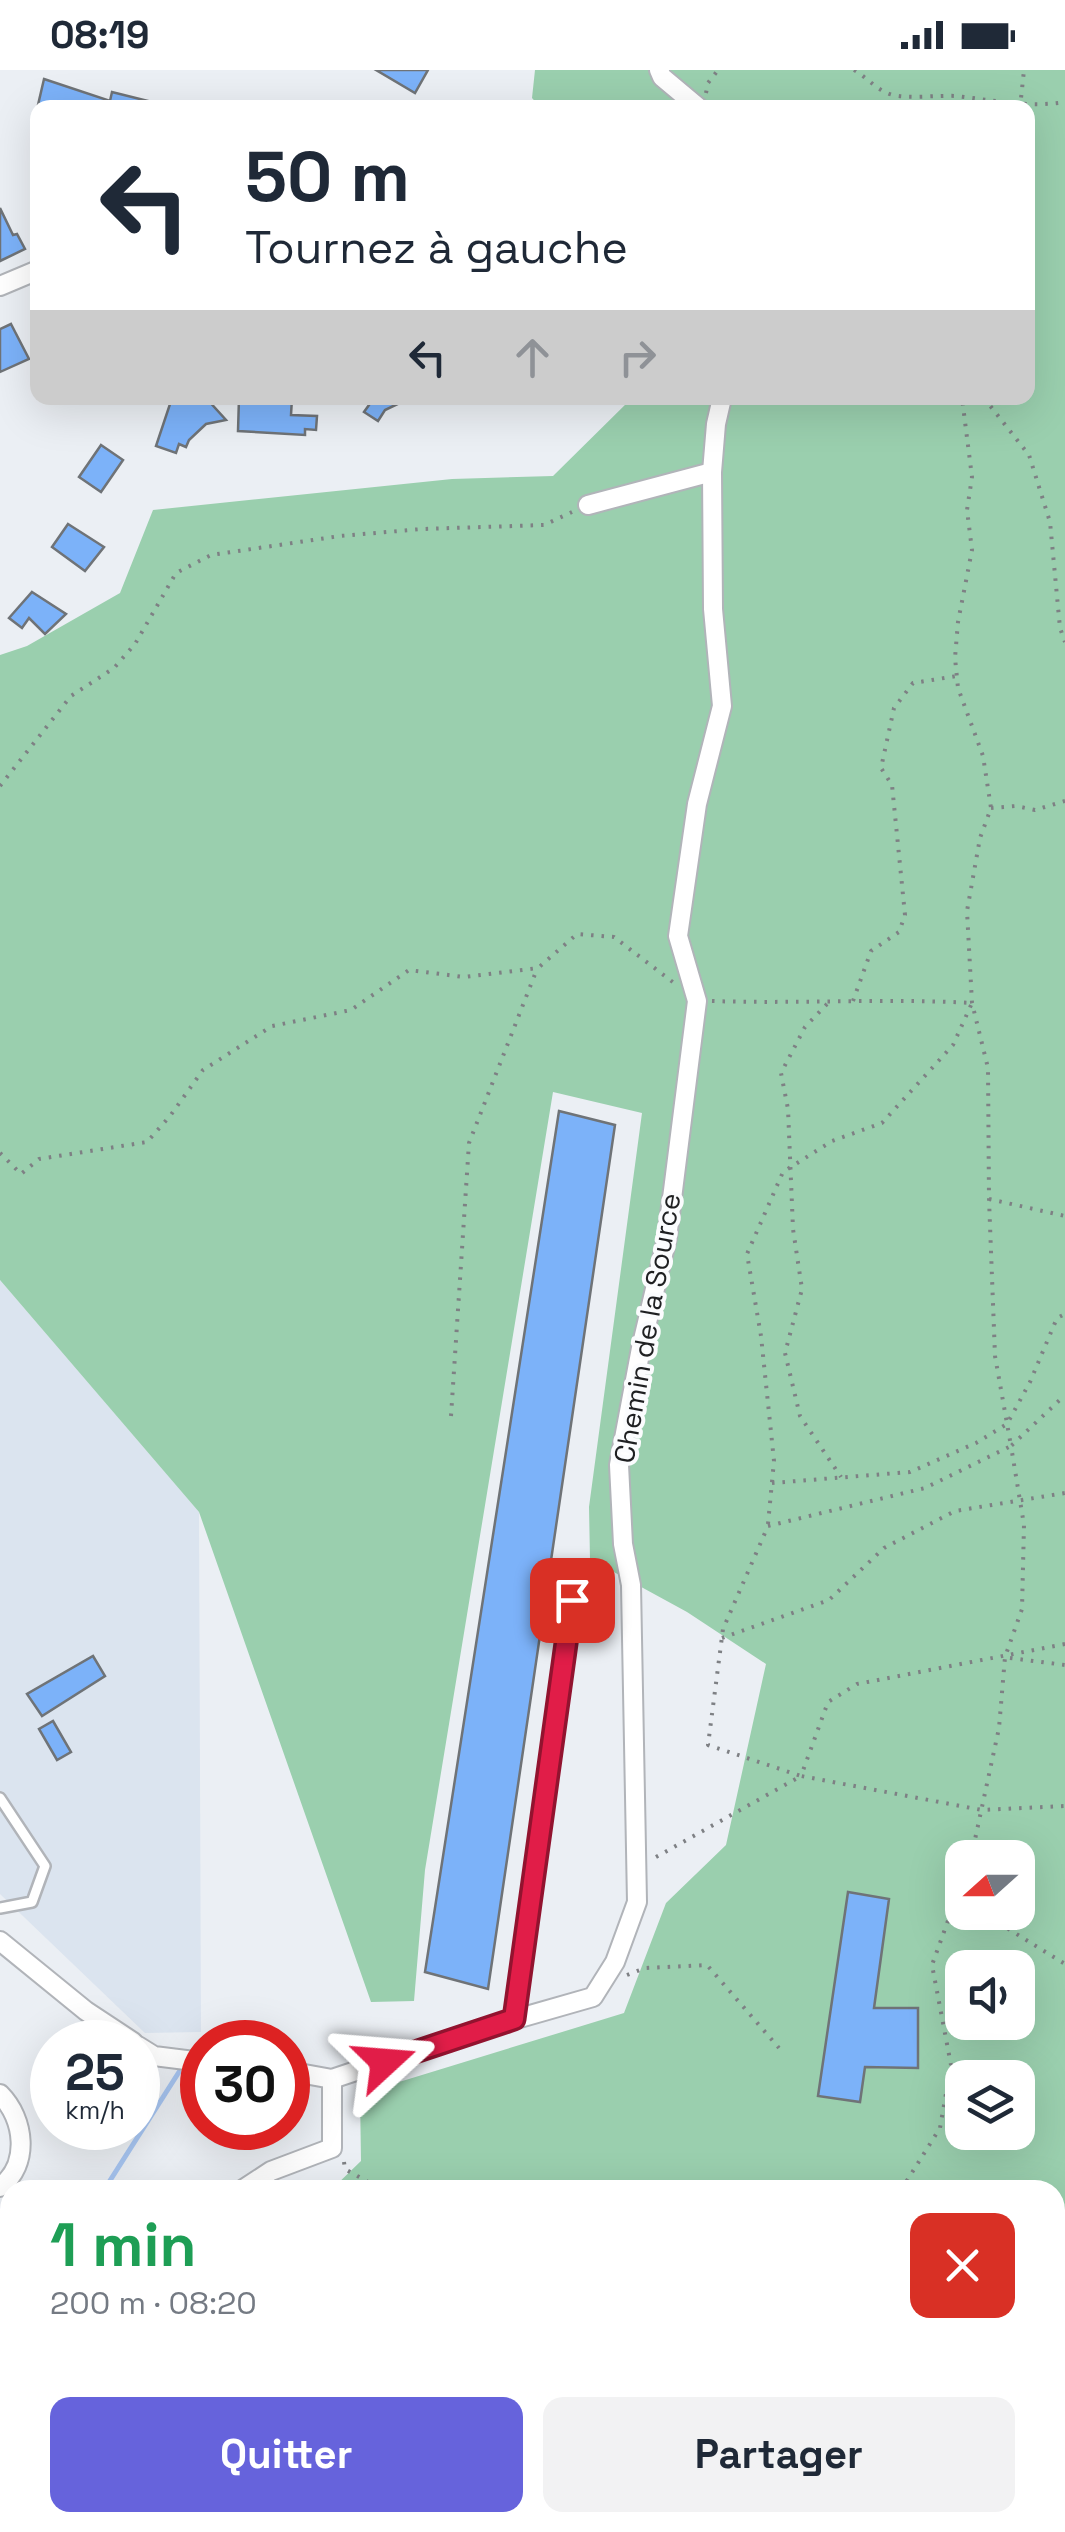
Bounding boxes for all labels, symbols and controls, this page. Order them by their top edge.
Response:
text: 08:19 [50,11,149,59]
text: 50 m [245,132,410,221]
icon: left [80,140,210,270]
text: Tournez à gauche [245,219,628,276]
icon: left [400,330,455,385]
icon: ahead [505,330,560,385]
icon: right [610,330,665,385]
street label: Chemin de la Source [605,1190,689,1466]
pin [530,1558,615,1643]
icon: arrive [545,1573,600,1628]
north arrow [945,1840,1035,1930]
map controls [945,1840,1035,2150]
button: sound [945,1950,1035,2040]
position arrow [333,2010,437,2114]
speed limit sign: 30 [180,2020,310,2150]
text: 25 [65,2041,125,2105]
button: layers [945,2060,1035,2150]
text: km/h [65,2094,125,2126]
text: 1 min [50,2207,197,2284]
button: close [910,2213,1015,2318]
text: 200 m · 08:20 [50,2283,257,2323]
button: Quitter [50,2397,523,2512]
button: Partager [543,2397,1015,2512]

